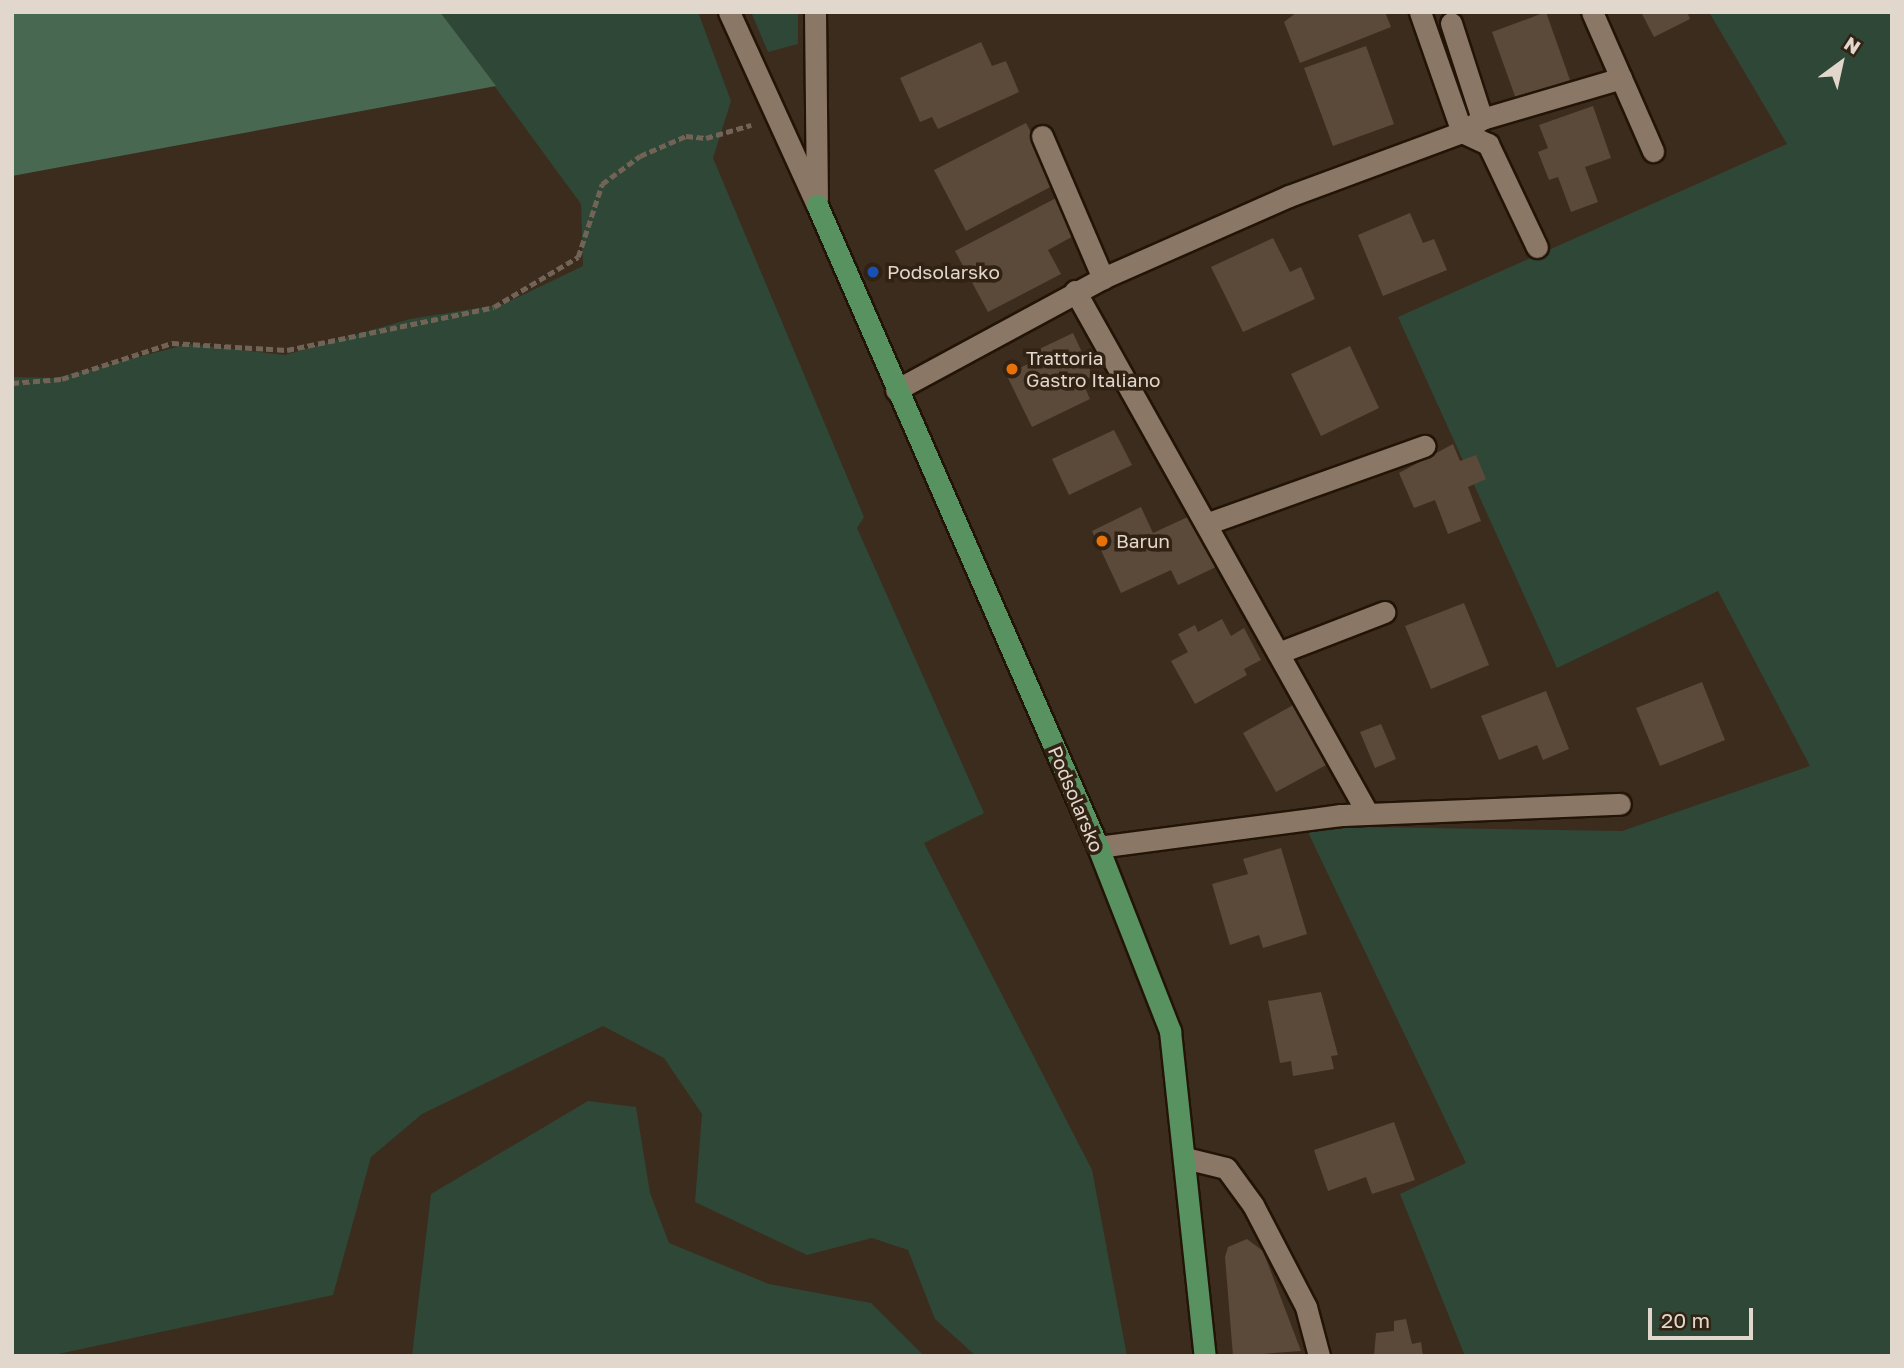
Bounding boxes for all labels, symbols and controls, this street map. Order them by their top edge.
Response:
north arrow [1806,28,1876,98]
text: N [1840,31,1865,59]
place label: Podsolarsko [887,261,1000,283]
marker: Podsolarsko [865,264,881,280]
place label: Trattoria Gastro Italiano [1026,347,1160,391]
marker: Trattoria Gastro Italiano [1004,361,1020,377]
place label: Barun [1116,530,1170,552]
marker: Barun [1094,533,1110,549]
street label: Podsolarsko [1043,743,1109,855]
scale bar [1652,1294,1757,1338]
text: 20 m [1661,1307,1710,1333]

